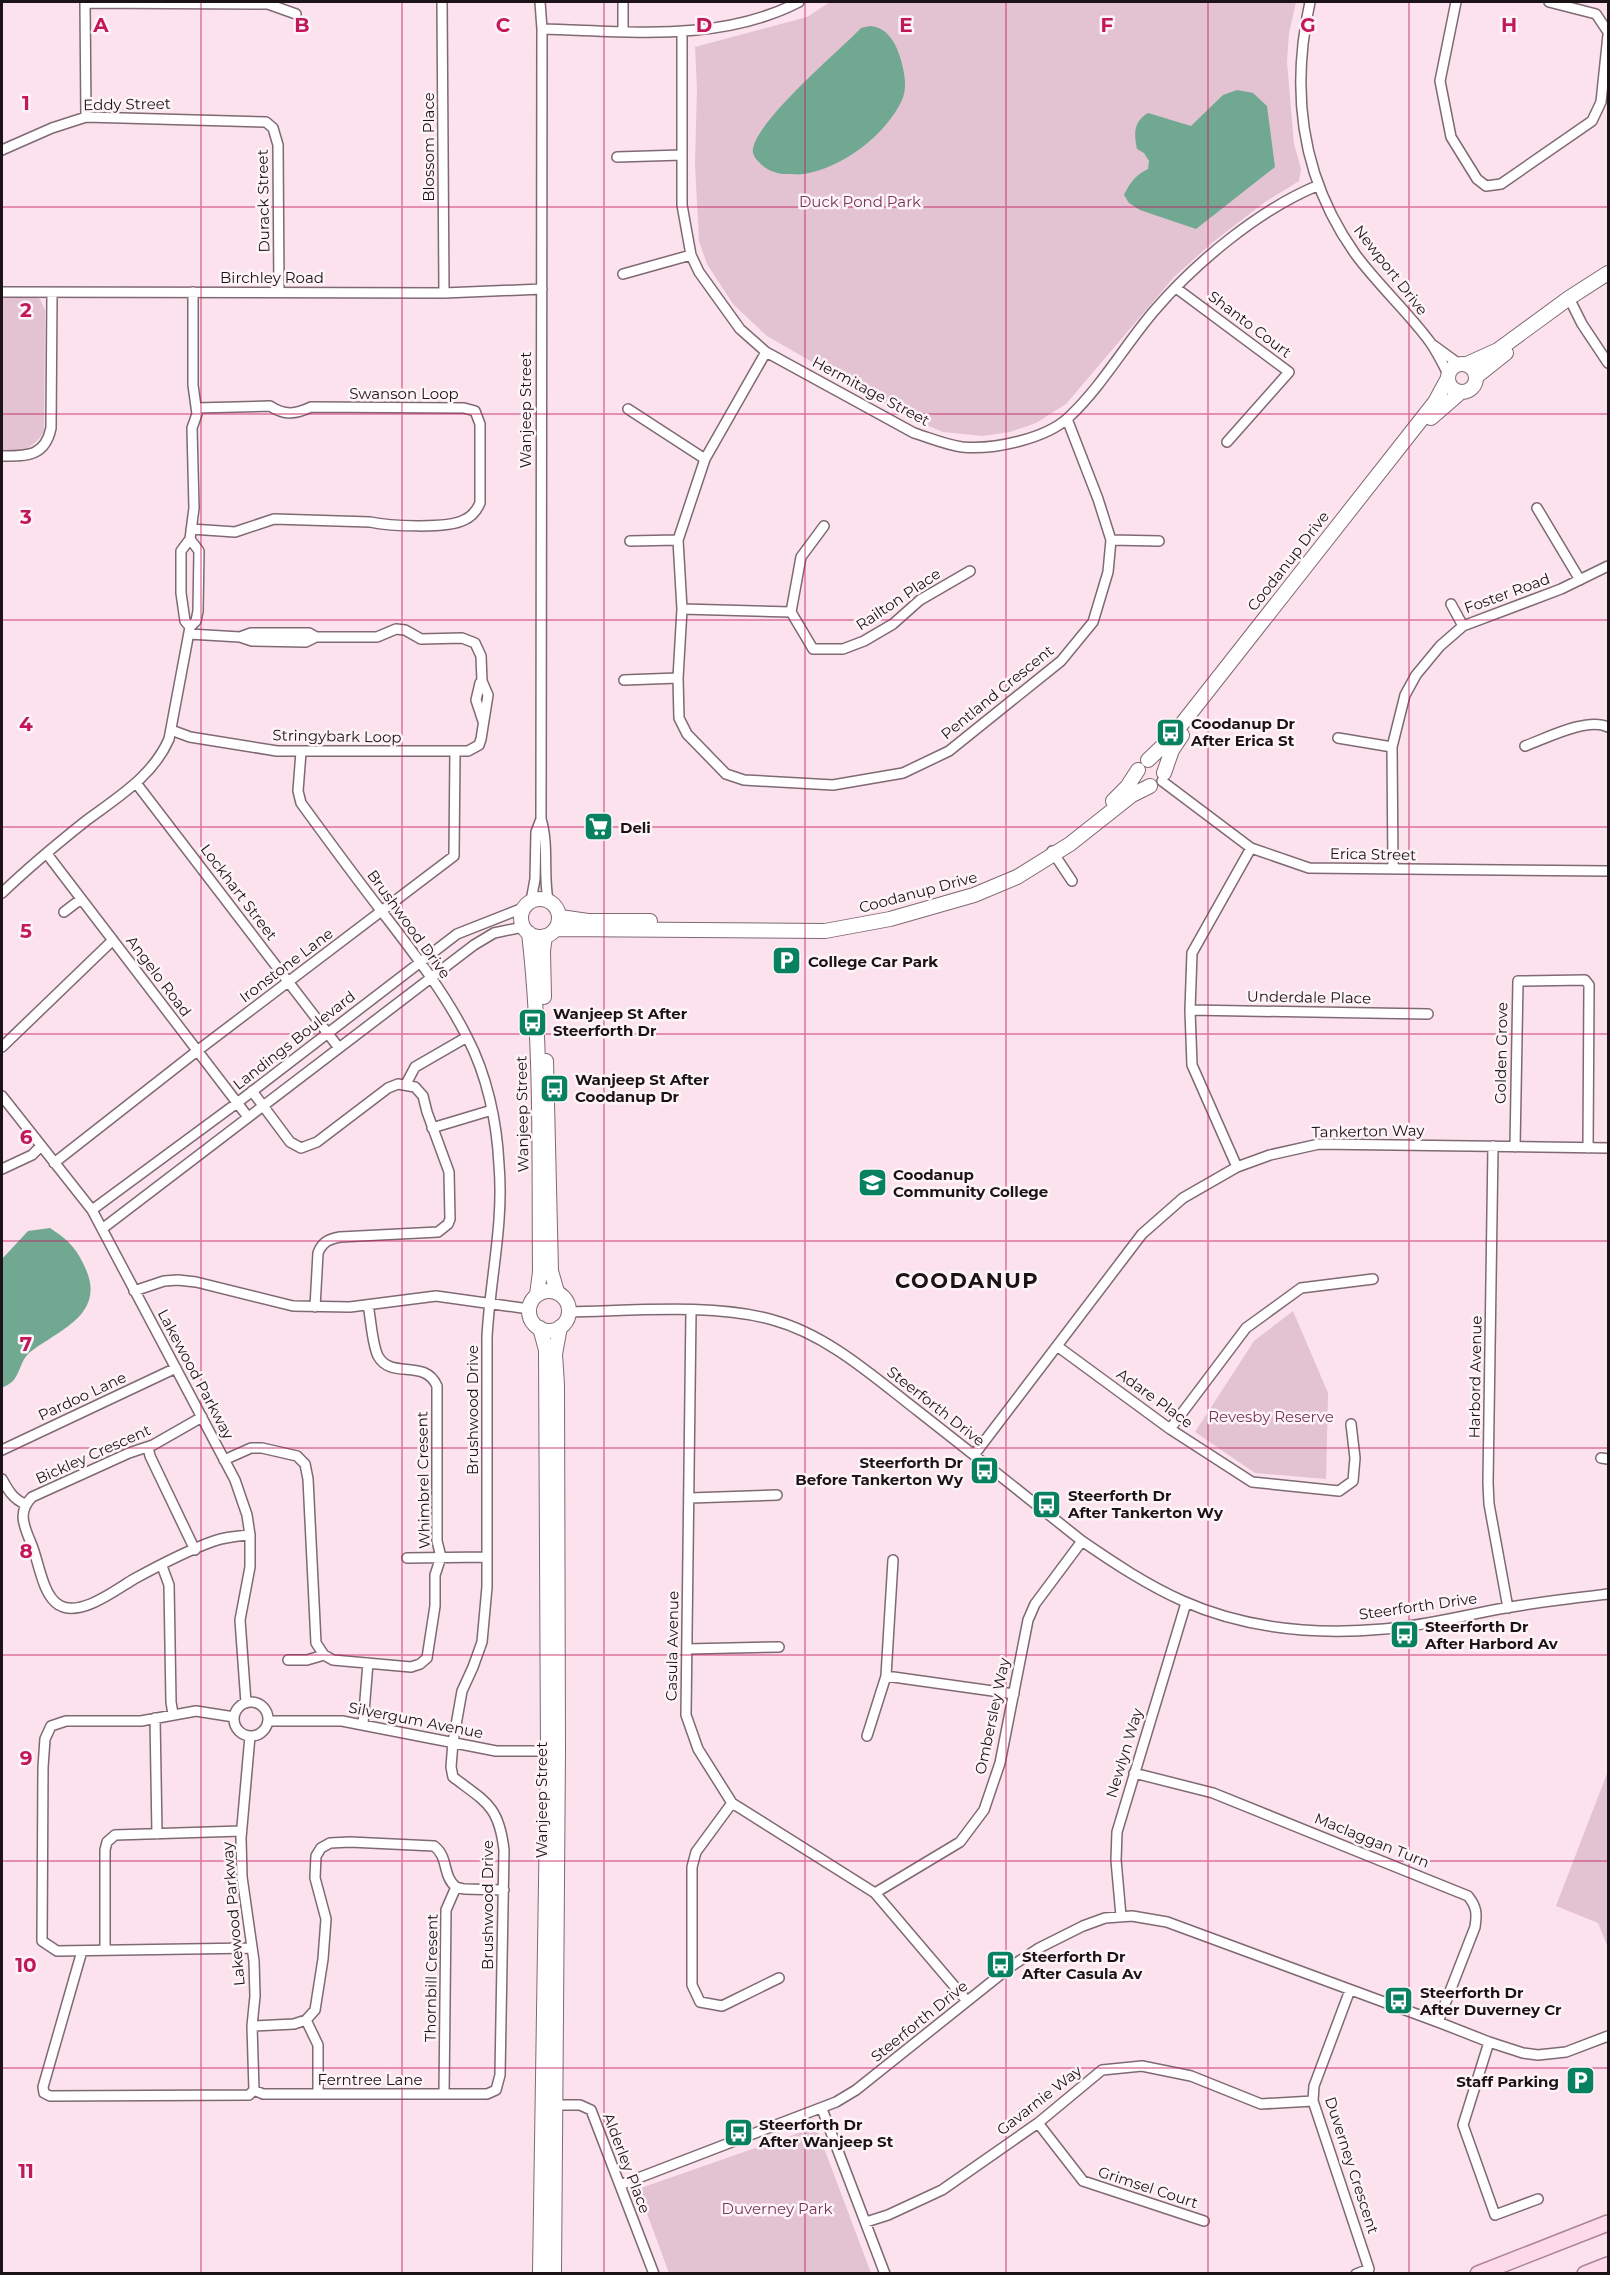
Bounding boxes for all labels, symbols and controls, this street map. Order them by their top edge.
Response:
text: A [92,13,109,37]
text: B [294,13,310,37]
text: C [496,13,511,37]
text: D [696,13,712,37]
text: E [899,13,913,37]
text: F [1101,13,1114,37]
text: G [1300,13,1316,37]
text: H [1501,13,1517,37]
text: 1 [22,91,30,115]
street label: Blossom Place [419,92,438,202]
street label: Eddy Street [83,94,171,114]
street label: Durack Street [253,149,273,253]
park label: Duck Pond Park [799,192,921,211]
street label: Newport Drive [1350,221,1432,319]
street label: Birchley Road [220,268,324,287]
street label: Shanto Court [1205,286,1295,362]
text: 2 [20,298,32,322]
street label: Wanjeep Street [516,352,535,468]
street label: Hermitage Street [809,352,933,430]
street label: Swanson Loop [349,384,459,403]
text: 3 [19,505,32,529]
street label: Coodanup Drive [1243,507,1333,615]
street label: Railton Place [852,564,944,634]
street label: Foster Road [1461,569,1553,617]
street label: Pentland Crescent [937,641,1057,743]
text: 4 [19,712,33,736]
place label: Coodanup Dr After Erica St [1190,714,1296,750]
bus stop icon: Coodanup Dr After Erica St [1154,716,1186,748]
street label: Stringybark Loop [272,725,402,747]
supermarket icon: Deli [583,811,615,843]
place label: Deli [620,818,651,837]
street label: Lockhart Street [196,840,282,944]
street label: Erica Street [1330,844,1416,864]
street label: Brushwood Drive [363,866,455,982]
street label: Coodanup Drive [857,867,979,917]
text: 5 [20,919,32,943]
street label: Ironstone Lane [235,924,337,1006]
street label: Angelo Road [122,932,196,1020]
parking icon: College Car Park [771,945,803,977]
place label: College Car Park [808,952,938,971]
street label: Landings Boulevard [229,986,359,1094]
street label: Underdale Place [1247,986,1371,1008]
street label: Golden Grove [1491,1002,1511,1104]
place label: Wanjeep St After Steerforth Dr [553,1004,688,1040]
bus stop icon: Wanjeep St After Steerforth Dr [516,1006,548,1038]
street label: Wanjeep Street [511,1056,533,1172]
place label: Wanjeep St After Coodanup Dr [575,1070,710,1106]
bus stop icon: Wanjeep St After Coodanup Dr [538,1072,570,1104]
street label: Tankerton Way [1311,1121,1425,1141]
text: 6 [20,1125,33,1149]
place label: Coodanup Community College [893,1165,1048,1201]
school or university icon: Coodanup Community College [856,1167,888,1199]
district label: COODANUP [895,1268,1039,1293]
street label: Lakewood Parkway [154,1306,239,1443]
street label: Harbord Avenue [1464,1315,1486,1439]
text: 7 [20,1332,32,1356]
street label: Brushwood Drive [463,1345,482,1475]
street label: Steerforth Drive [883,1362,989,1450]
street label: Adare Place [1113,1364,1197,1432]
street label: Pardoo Lane [35,1367,129,1425]
park label: Revesby Reserve [1208,1407,1334,1426]
street label: Whimbrel Cresent [412,1411,434,1549]
street label: Bickley Crescent [32,1420,154,1488]
place label: Steerforth Dr Before Tankerton Wy [795,1453,964,1489]
bus stop icon: Steerforth Dr Before Tankerton Wy [968,1455,1000,1487]
place label: Steerforth Dr After Tankerton Wy [1067,1486,1224,1522]
bus stop icon: Steerforth Dr After Tankerton Wy [1031,1488,1063,1520]
text: 8 [19,1539,33,1563]
street label: Steerforth Drive [1358,1588,1478,1624]
street label: Casula Avenue [662,1591,682,1701]
place label: Steerforth Dr After Harbord Av [1424,1617,1559,1653]
bus stop icon: Steerforth Dr After Harbord Av [1388,1619,1420,1651]
street label: Ombersley Way [970,1655,1014,1776]
street label: Silvergum Avenue [347,1698,485,1742]
street label: Newlyn Way [1101,1705,1147,1800]
street label: Wanjeep Street [532,1742,551,1858]
text: 9 [20,1746,32,1770]
street label: Maclaggan Turn [1312,1808,1432,1872]
street label: Lakewood Parkway [217,1840,249,1987]
street label: Brushwood Drive [478,1840,497,1970]
street label: Thornbill Cresent [420,1914,442,2042]
place label: Steerforth Dr After Casula Av [1021,1947,1143,1983]
bus stop icon: Steerforth Dr After Casula Av [985,1949,1017,1981]
text: 10 [15,1953,37,1977]
street label: Steerforth Drive [867,1976,971,2066]
place label: Steerforth Dr After Duverney Cr [1419,1983,1562,2019]
bus stop icon: Steerforth Dr After Duverney Cr [1383,1985,1415,2017]
street label: Gavarnie Way [993,2060,1086,2139]
parking icon: Staff Parking [1564,2065,1596,2097]
street label: Ferntree Lane [317,2070,423,2089]
place label: Staff Parking [1456,2072,1559,2091]
street label: Duverney Crescent [1321,2094,1383,2236]
street label: Alderley Place [599,2110,655,2216]
place label: Steerforth Dr After Wanjeep St [758,2115,894,2151]
bus stop icon: Steerforth Dr After Wanjeep St [722,2117,754,2149]
text: 11 [18,2159,34,2183]
street label: Grimsel Court [1096,2162,1200,2212]
park label: Duverney Park [722,2199,832,2218]

